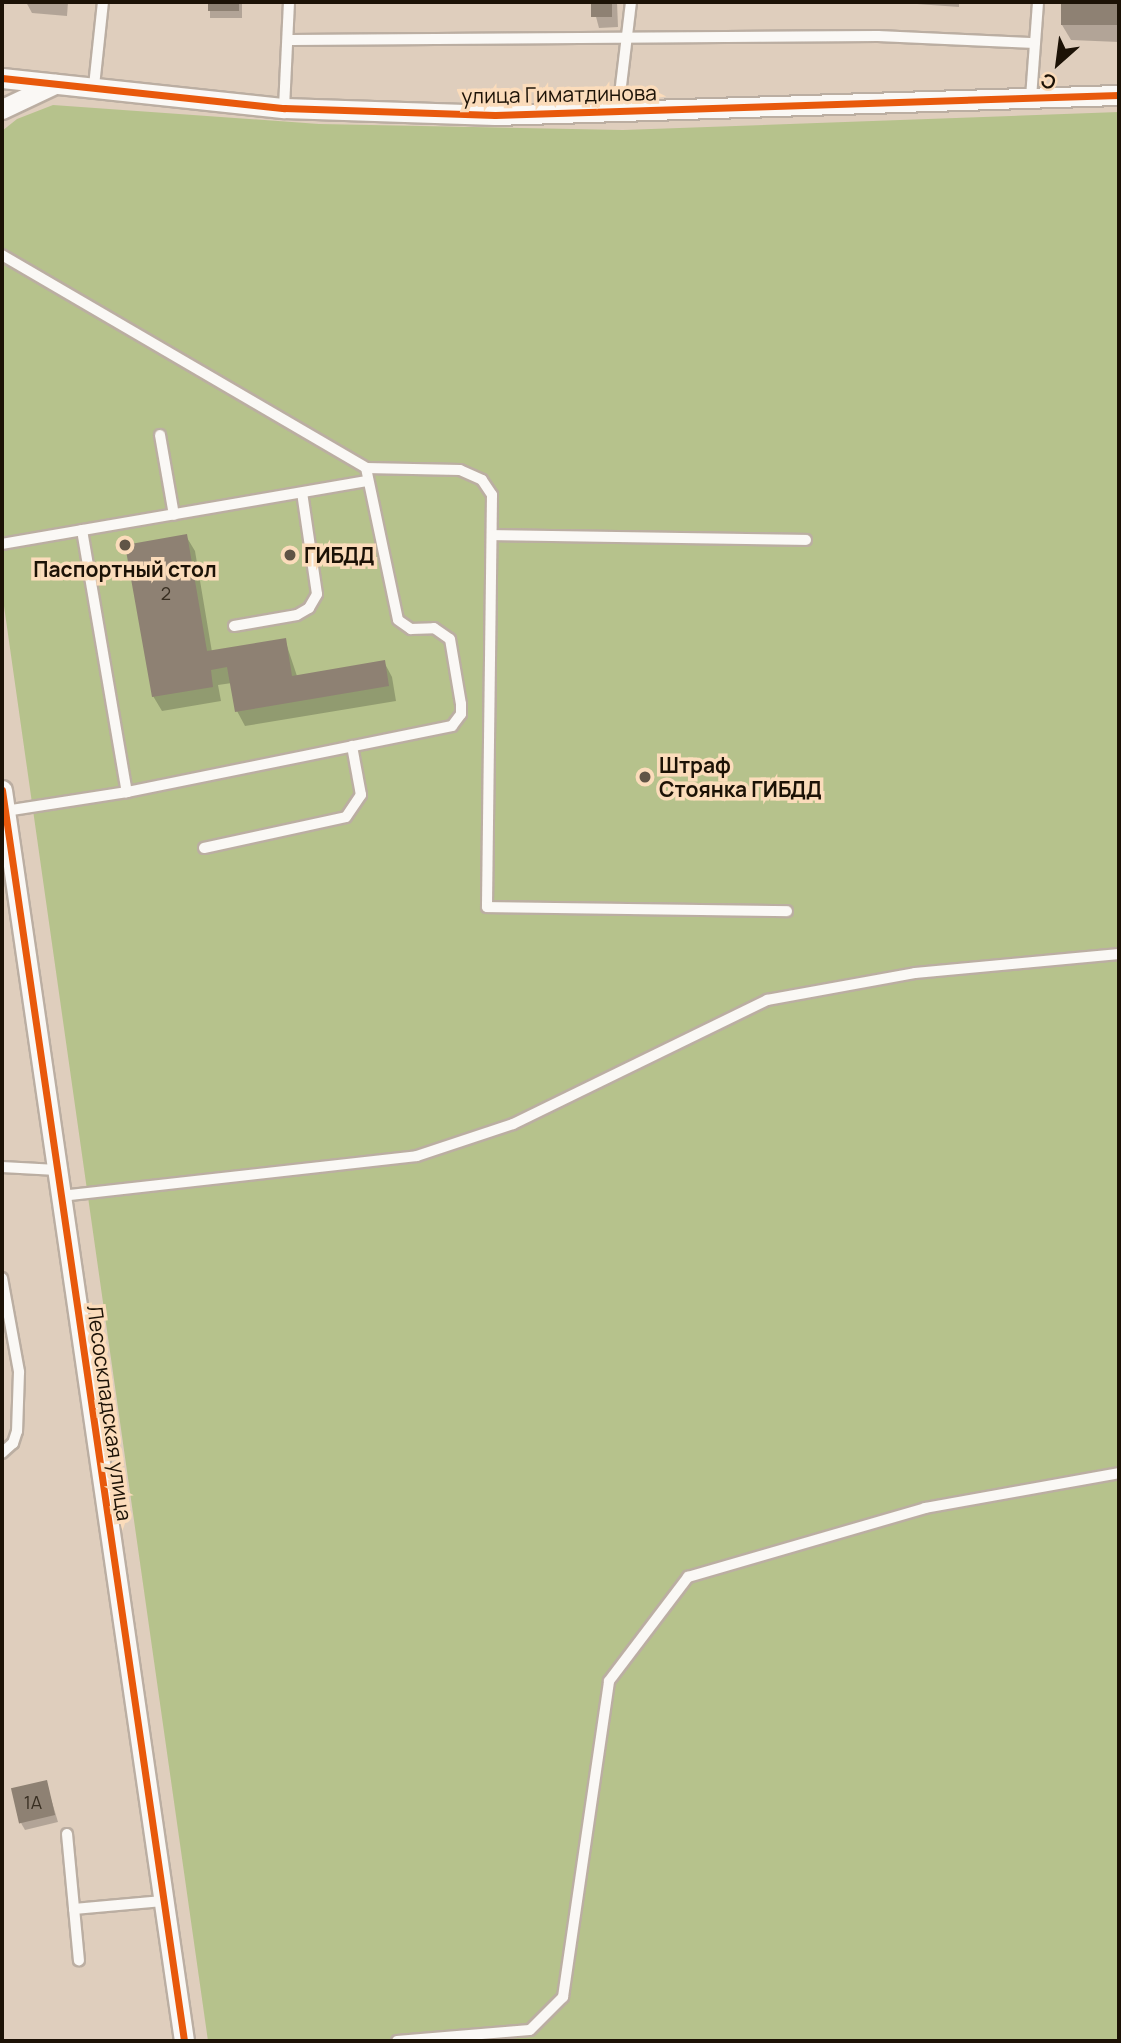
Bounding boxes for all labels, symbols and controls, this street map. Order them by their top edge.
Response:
north arrow [1023,28,1093,98]
text: С [1036,67,1060,96]
street label: улица Гиматдинова [461,80,657,108]
marker: Паспортный стол [117,537,133,553]
place label: ГИБДД [304,542,374,568]
marker: ГИБДД [282,547,298,563]
place label: Паспортный стол [33,556,217,582]
house number: 2 [161,582,171,604]
place label: Штраф Стоянка ГИБДД [659,752,822,802]
marker: Штраф Стоянка ГИБДД [637,769,653,785]
street label: Лесоскладская улица [82,1303,138,1523]
house number: 1А [24,1791,42,1813]

